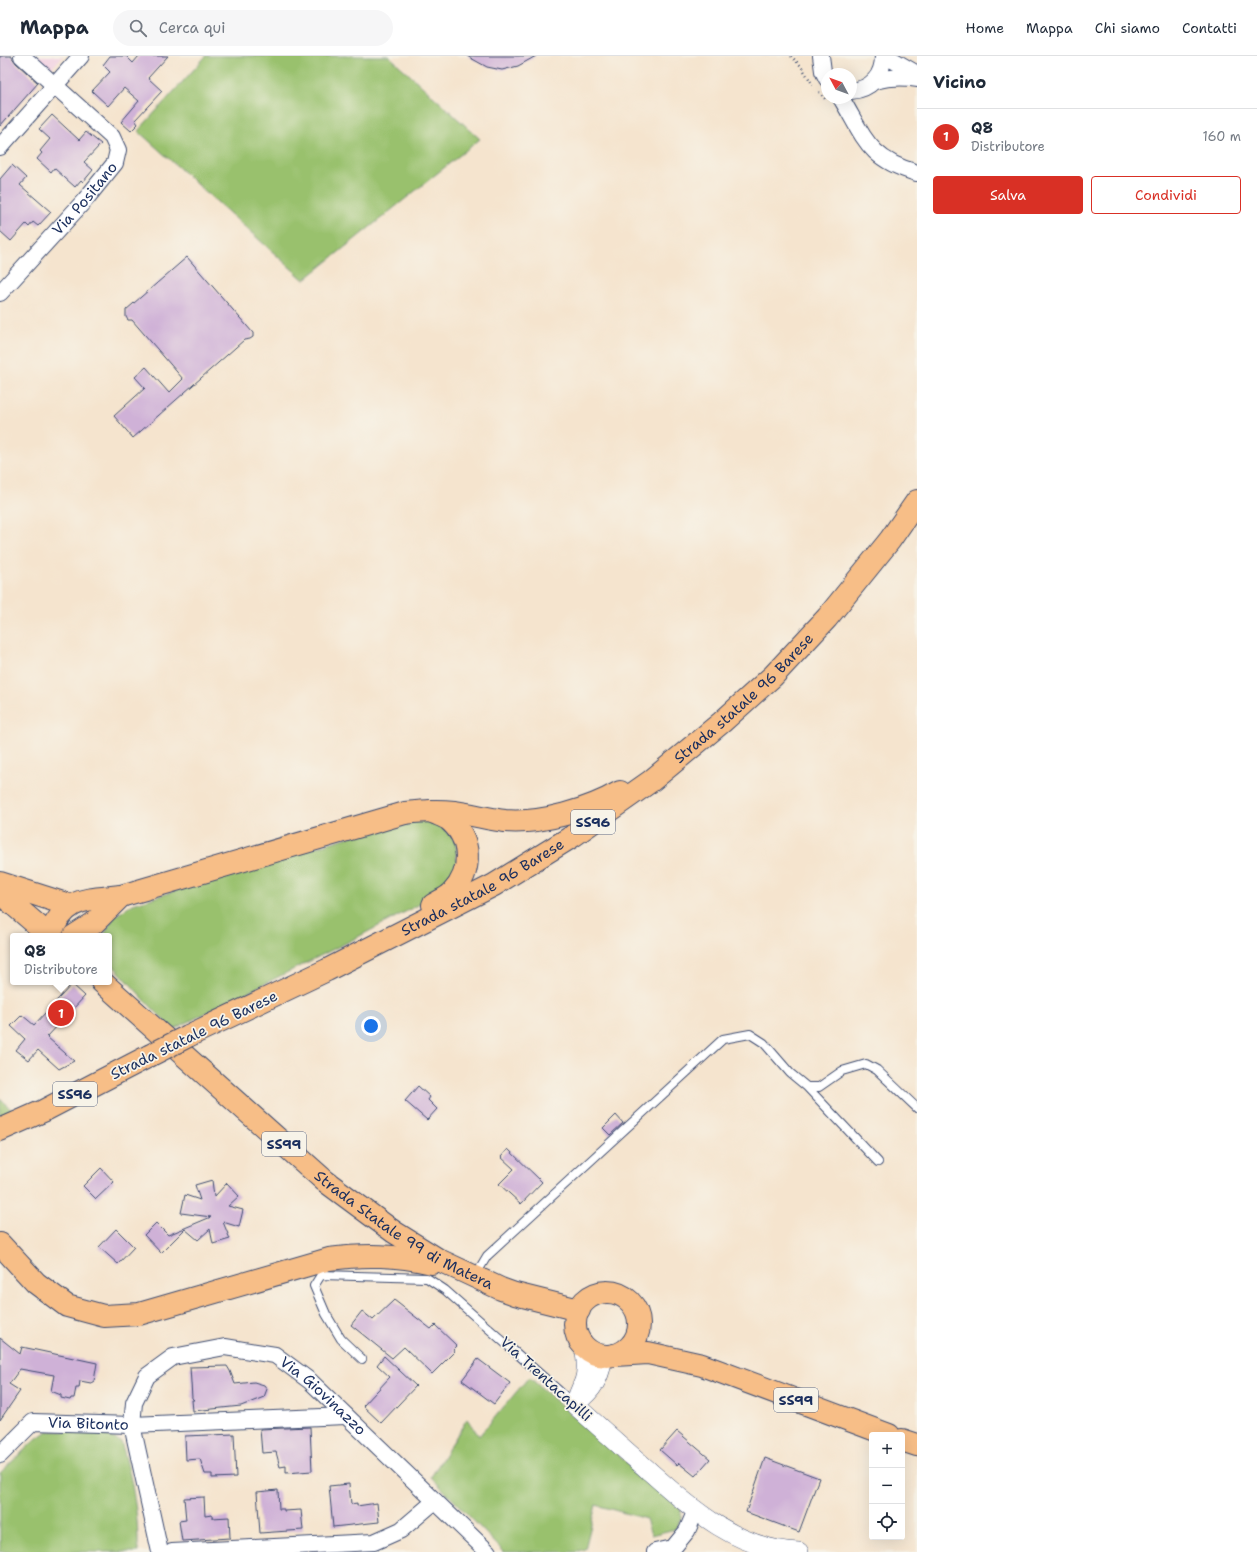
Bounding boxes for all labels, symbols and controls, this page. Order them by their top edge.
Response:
search box [113,10,393,46]
text: Mappa [20,15,89,40]
icon: search [127,17,149,39]
text: Cerca qui [159,18,225,38]
text: Home [966,19,1004,37]
text: Mappa [1026,19,1073,37]
text: Chi siamo [1095,19,1160,37]
text: Contatti [1182,19,1237,37]
north arrow [821,68,857,104]
text: Vicino [933,71,986,93]
text: Q8 [971,118,993,138]
text: 1 [943,128,949,145]
text: 160 m [1203,128,1241,145]
text: Distributore [971,138,1045,155]
street label: Via Positano [48,158,122,239]
button: Salva [933,176,1083,214]
button: Condividi [1091,176,1241,214]
street label: Strada statale 96 Barese [670,629,818,768]
road number: SS96 [571,810,615,834]
street label: Strada statale 96 Barese [398,834,568,941]
popup [10,933,112,985]
text: Q8 [24,941,46,961]
text: Distributore [24,961,98,978]
street label: Strada statale 96 Barese [107,986,281,1084]
pin: 1 [48,998,74,1028]
your location [361,1016,381,1036]
road number: SS96 [53,1082,97,1106]
road number: SS99 [262,1132,306,1156]
street label: Strada Statale 99 di Matera [310,1166,497,1294]
street label: Via Trentacapilli [496,1332,596,1426]
street label: Via Giovinazzo [276,1352,371,1440]
road number: SS99 [774,1388,818,1412]
street label: Via Bitonto [48,1412,129,1435]
map controls [869,1432,905,1540]
button: + [869,1432,905,1468]
button: − [869,1468,905,1504]
button: locate [869,1504,905,1540]

